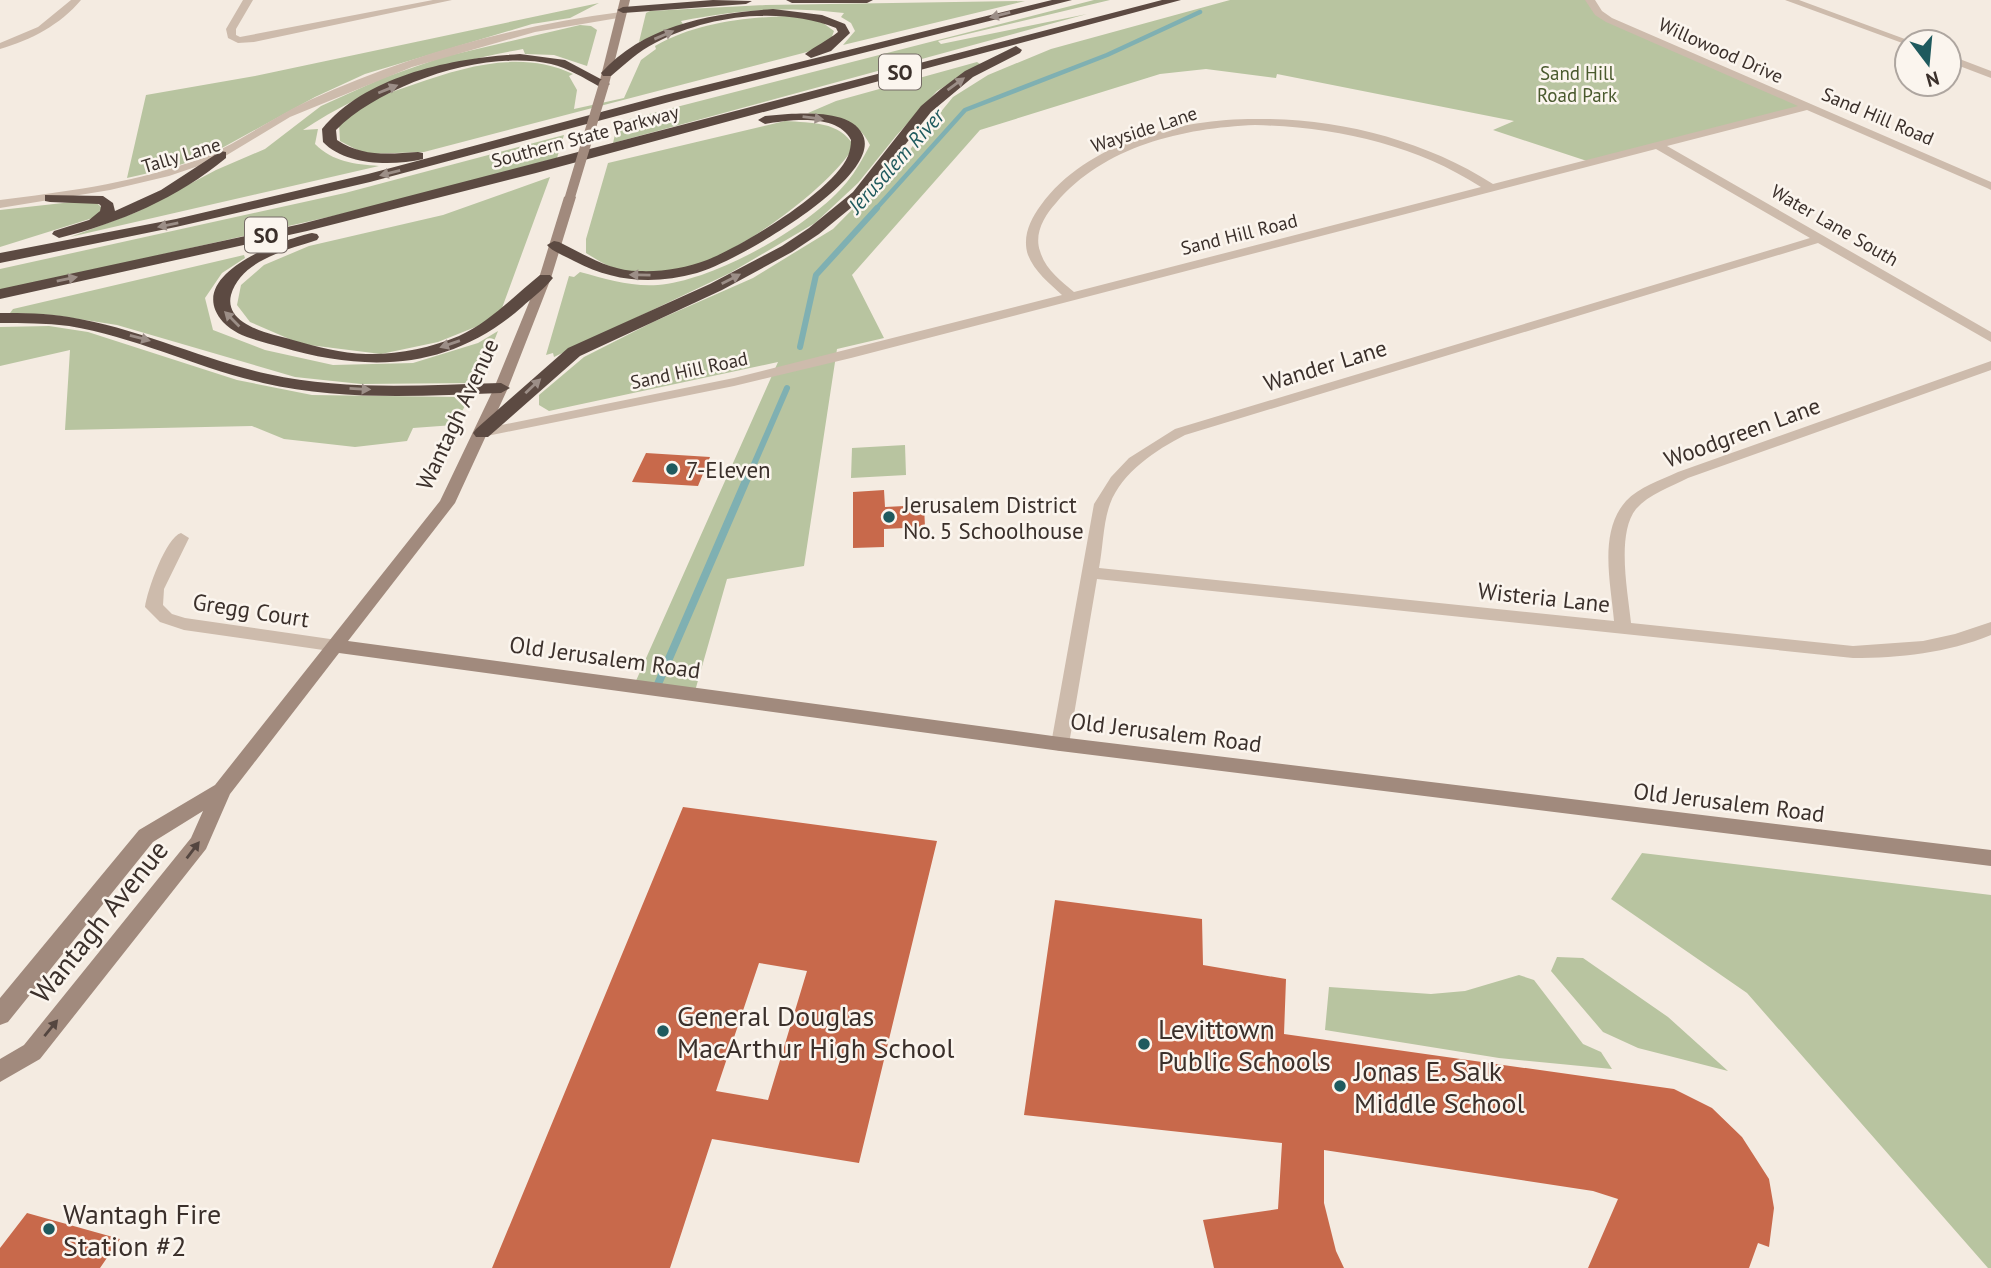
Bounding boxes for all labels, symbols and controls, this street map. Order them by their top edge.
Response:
one-way arrow [988,10,1010,21]
street label: Willowood Drive [1655,12,1787,88]
north arrow [1893,28,1963,98]
one-way arrow [653,29,674,40]
road number: SO [879,55,921,90]
park label: Sand Hill Road Park [1537,61,1617,107]
text: N [1923,66,1942,93]
one-way arrow [947,77,965,91]
street label: Sand Hill Road [1818,82,1938,150]
one-way arrow [378,84,399,95]
street label: Southern State Parkway [489,99,681,173]
street label: Wayside Lane [1088,101,1200,157]
water label: Jerusalem River [841,102,951,220]
one-way arrow [802,113,824,124]
street label: Tally Lane [139,132,223,178]
one-way arrow [378,168,400,179]
street label: Water Lane South [1767,179,1903,271]
street label: Sand Hill Road [1178,208,1300,260]
road number: SO [245,218,287,252]
one-way arrow [157,219,179,230]
one-way arrow [629,270,651,281]
one-way arrow [56,273,78,284]
one-way arrow [722,273,742,285]
one-way arrow [224,311,241,328]
one-way arrow [129,333,151,344]
street label: Wander Lane [1260,333,1390,397]
street label: Wantagh Avenue [409,334,505,494]
one-way arrow [439,339,460,350]
street label: Sand Hill Road [628,346,750,394]
one-way arrow [524,379,541,395]
one-way arrow [349,383,371,394]
street label: Woodgreen Lane [1660,390,1824,474]
place label: 7-Eleven [686,455,771,484]
marker: 7-Eleven [664,461,680,477]
place label: Jerusalem District No. 5 Schoolhouse [902,490,1084,545]
marker: Jerusalem District No. 5 Schoolhouse [881,509,897,525]
street label: Wisteria Lane [1476,576,1612,618]
street label: Gregg Court [191,586,312,634]
street label: Old Jerusalem Road [508,629,702,685]
street label: Old Jerusalem Road [1069,706,1263,758]
street label: Old Jerusalem Road [1632,776,1826,828]
street label: Wantagh Avenue [22,832,176,1010]
one-way arrow [186,840,200,859]
place label: General Douglas MacArthur High School [677,997,954,1066]
place label: Levittown Public Schools [1158,1010,1331,1079]
one-way arrow [44,1019,59,1037]
marker: General Douglas MacArthur High School [655,1023,671,1039]
marker: Levittown Public Schools [1136,1036,1152,1052]
place label: Jonas E. Salk Middle School [1353,1052,1525,1121]
marker: Jonas E. Salk Middle School [1332,1078,1348,1094]
place label: Wantagh Fire Station #2 [63,1195,221,1264]
marker: Wantagh Fire Station #2 [41,1221,57,1237]

